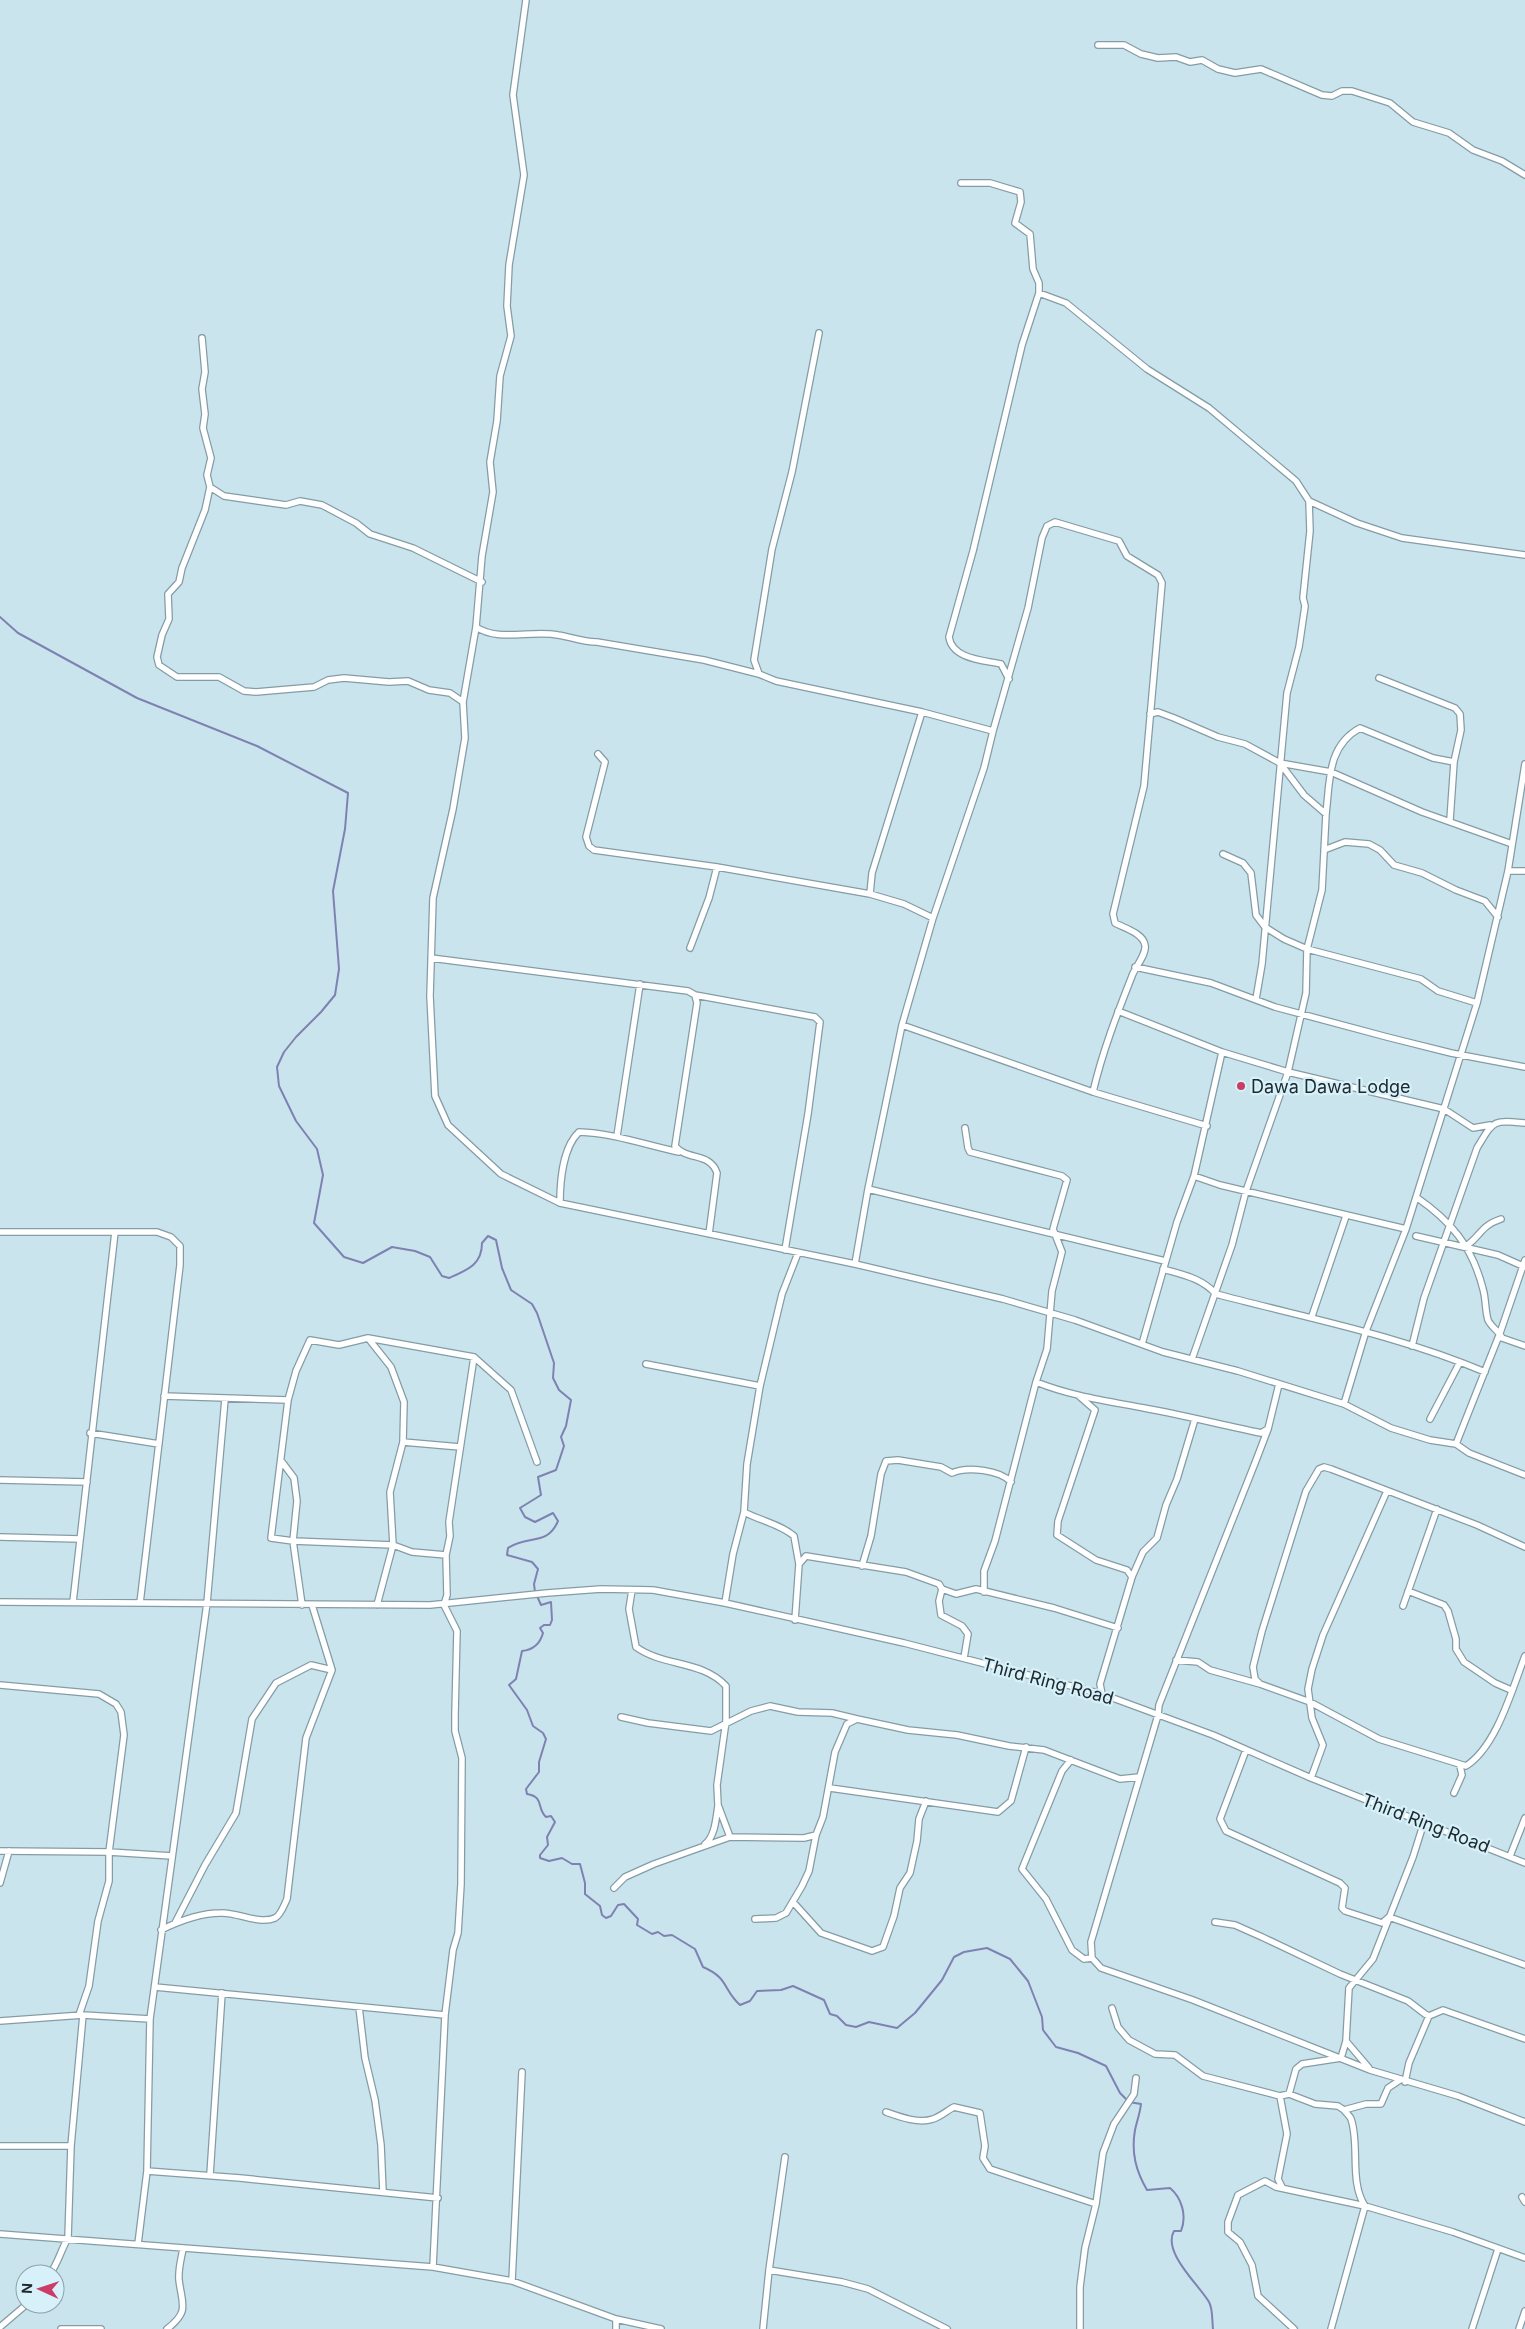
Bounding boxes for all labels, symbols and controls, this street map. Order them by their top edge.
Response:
place label: Dawa Dawa Lodge [1251,1076,1411,1097]
marker: Dawa Dawa Lodge [1235,1080,1247,1092]
street label: Third Ring Road [980,1653,1116,1709]
street label: Third Ring Road [1359,1789,1493,1857]
north arrow [15,2264,65,2314]
text: N [18,2283,35,2294]

